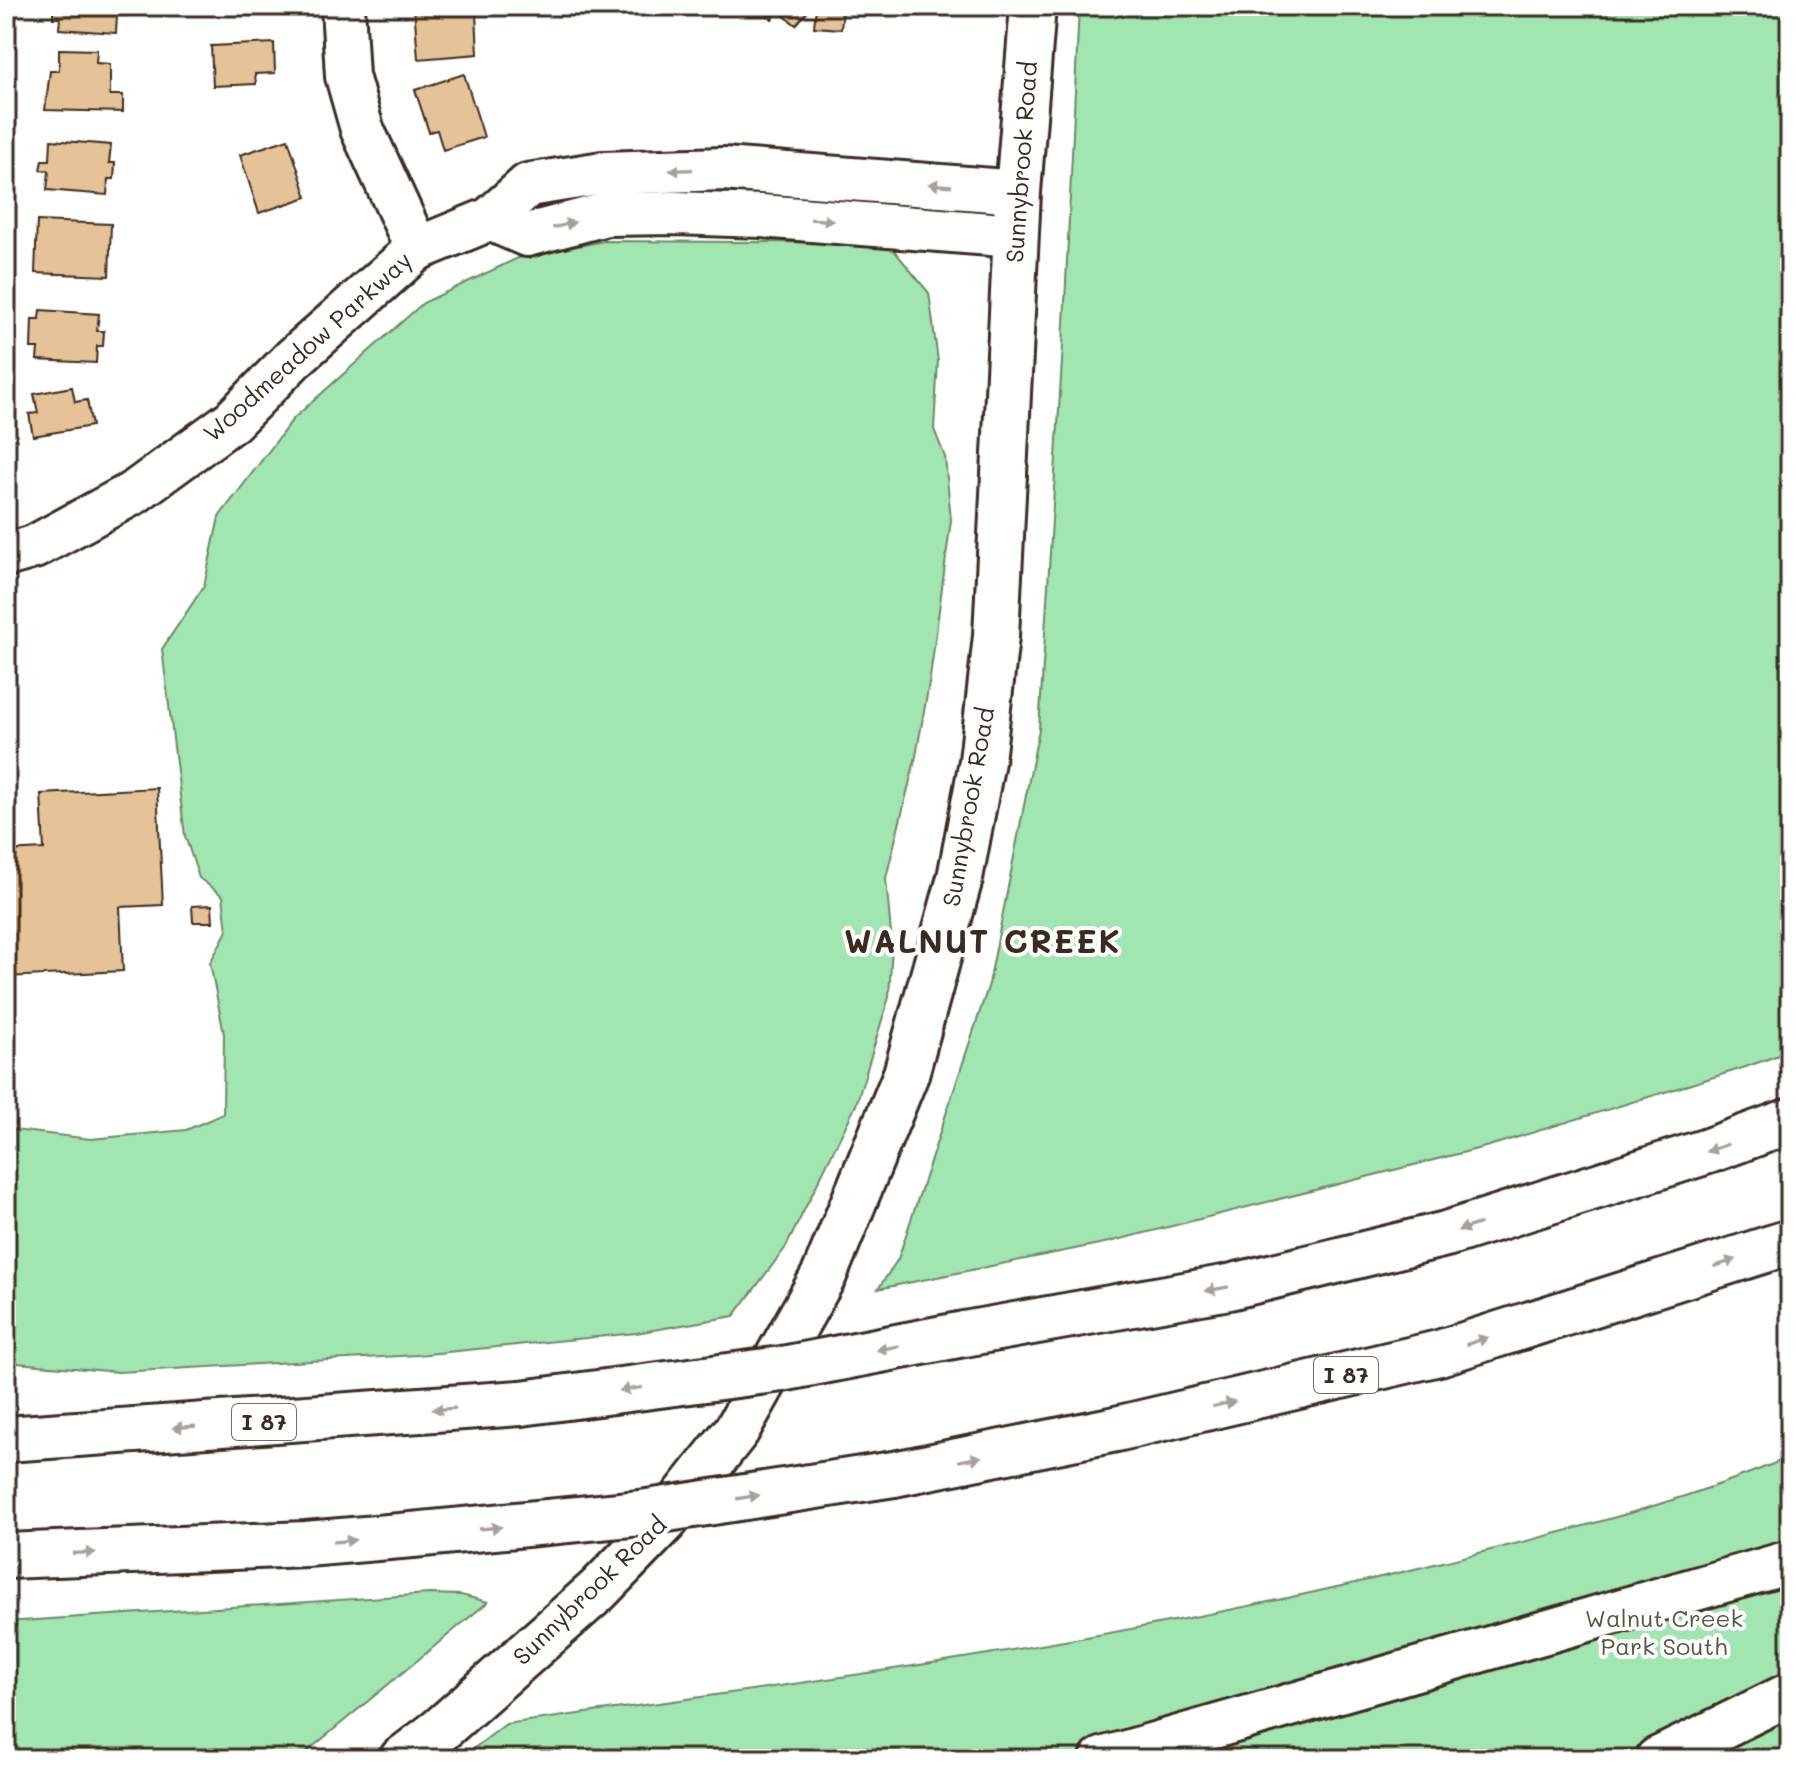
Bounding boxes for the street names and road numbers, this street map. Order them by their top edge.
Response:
street label: Sunnybrook Road [998,60,1043,264]
street label: Woodmeadow Parkway [196,244,418,448]
street label: Sunnybrook Road [935,705,1000,909]
road number: I 87 [1314,1357,1378,1393]
road number: I 87 [232,1404,296,1440]
street label: Sunnybrook Road [506,1509,672,1671]

